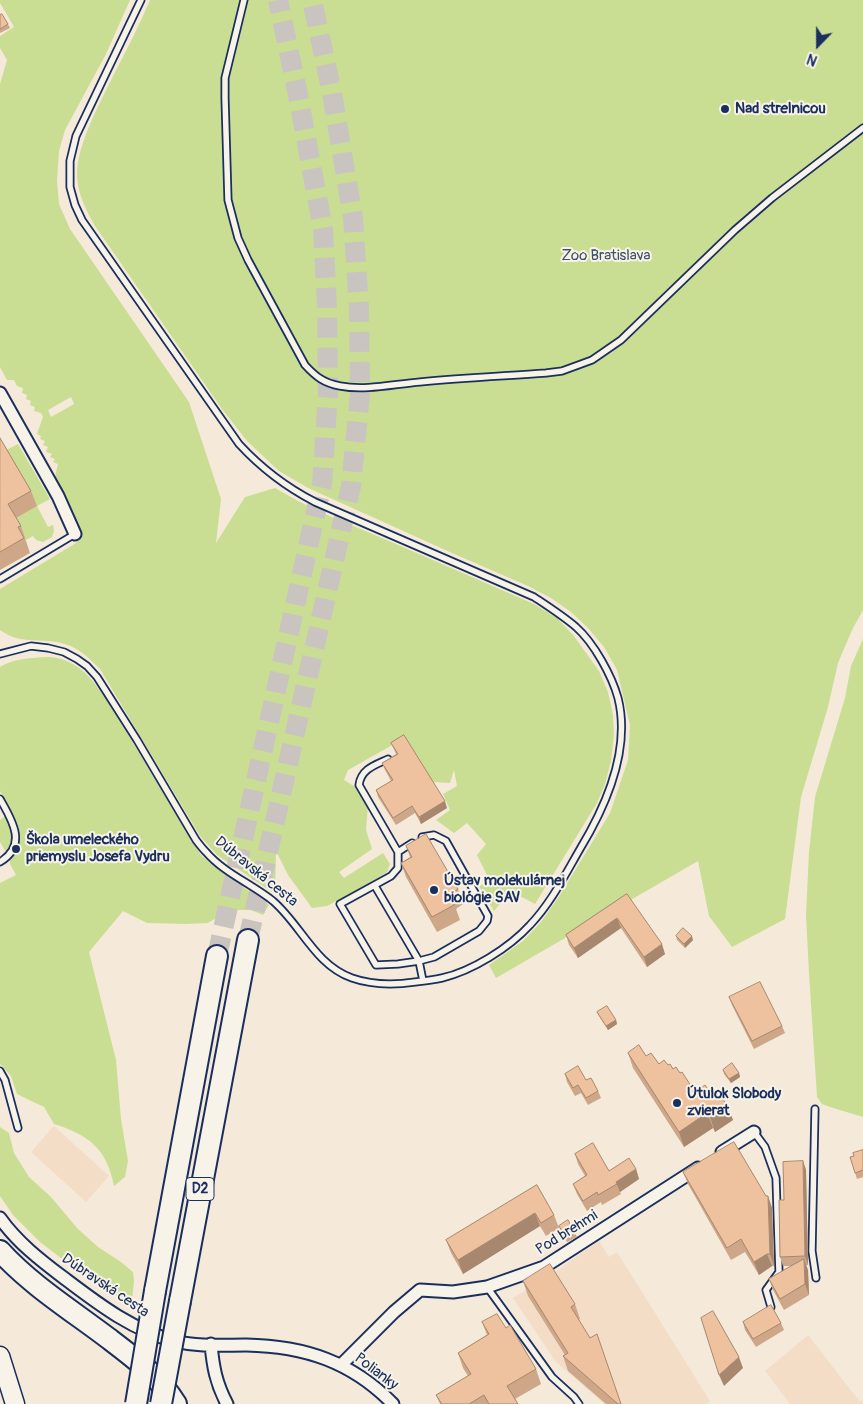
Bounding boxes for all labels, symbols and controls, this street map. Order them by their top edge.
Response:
north arrow [793,20,843,70]
text: N [805,50,820,69]
place label: Nad strelnicou [735,100,826,118]
marker: Nad strelnicou [719,103,731,115]
park label: Zoo Bratislava [561,247,651,265]
place label: Škola umeleckého priemyslu Josefa Vydru [26,831,170,866]
street label: Dúbravská cesta [211,833,301,911]
marker: Škola umeleckého priemyslu Josefa Vydru [10,843,22,855]
place label: Ústav molekulárnej biológie SAV [444,872,565,907]
marker: Ústav molekulárnej biológie SAV [428,884,440,896]
place label: Útulok Slobody zvierat [687,1085,781,1120]
marker: Útulok Slobody zvierat [671,1097,683,1109]
road number: D2 [186,1178,214,1200]
street label: Pod brehmi [533,1207,601,1259]
street label: Dúbravská cesta [58,1250,152,1322]
street label: Polianky [351,1350,401,1394]

